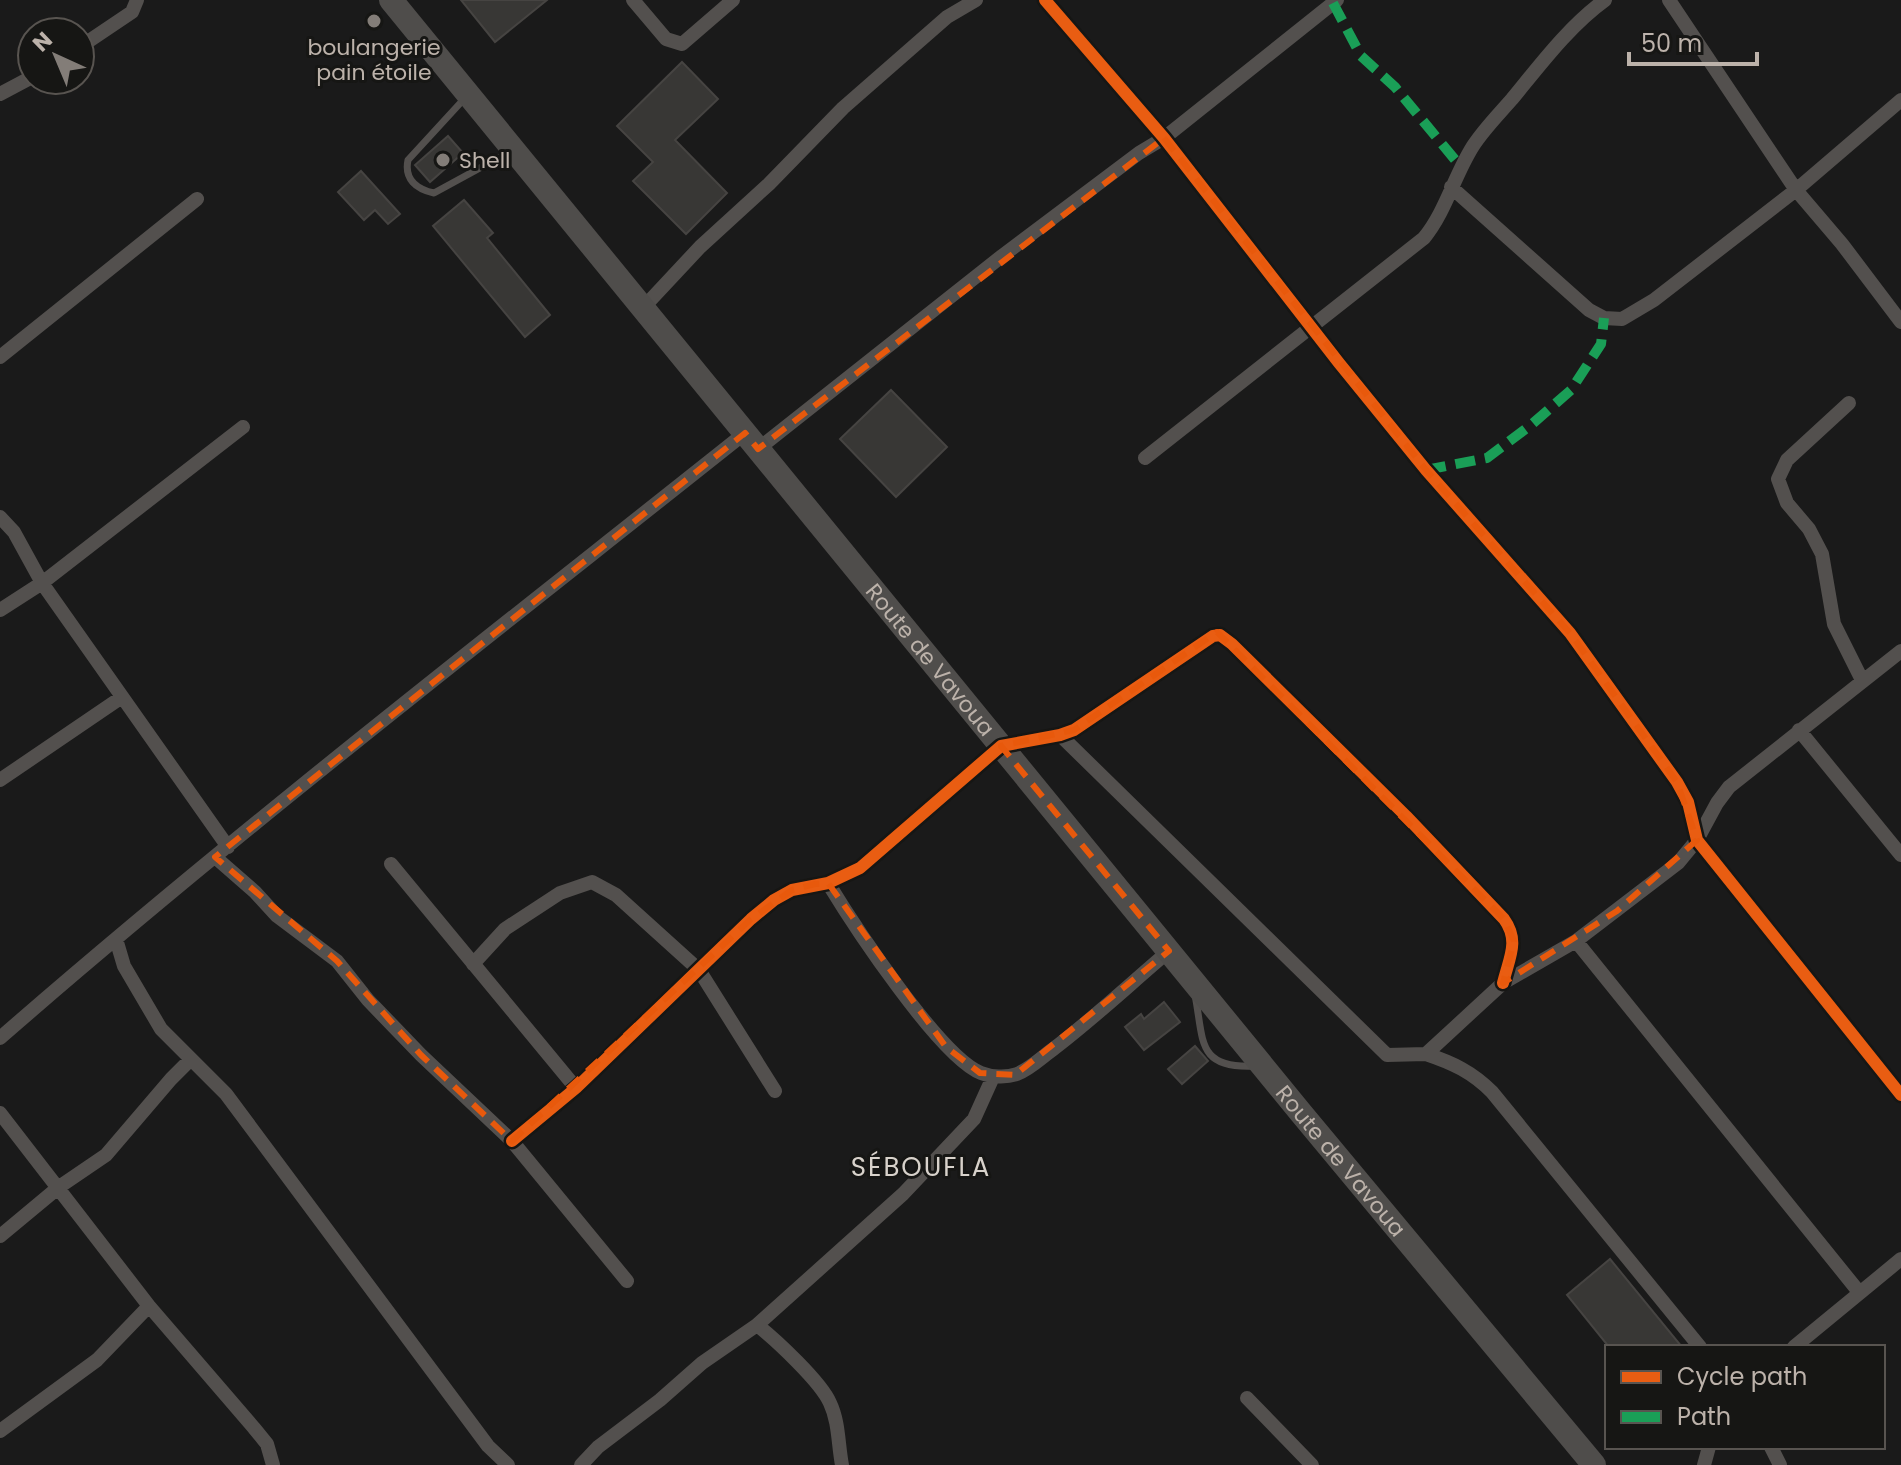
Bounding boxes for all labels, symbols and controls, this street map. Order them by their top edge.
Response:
marker: boulangerie pain étoile [365,12,383,30]
north arrow [16,16,96,96]
scale bar [1629,16,1757,66]
text: N [26,25,59,59]
text: 50 m [1641,27,1702,60]
place label: boulangerie pain étoile [307,32,441,88]
place label: Shell [459,145,510,176]
marker: Shell [434,151,452,169]
street label: Route de Vavoua [859,577,1002,742]
street label: Route de Vavoua [1269,1078,1413,1243]
district label: SÉBOUFLA [851,1149,991,1185]
legend [1605,1345,1885,1449]
text: Cycle path [1677,1360,1807,1393]
text: Path [1677,1400,1731,1433]

